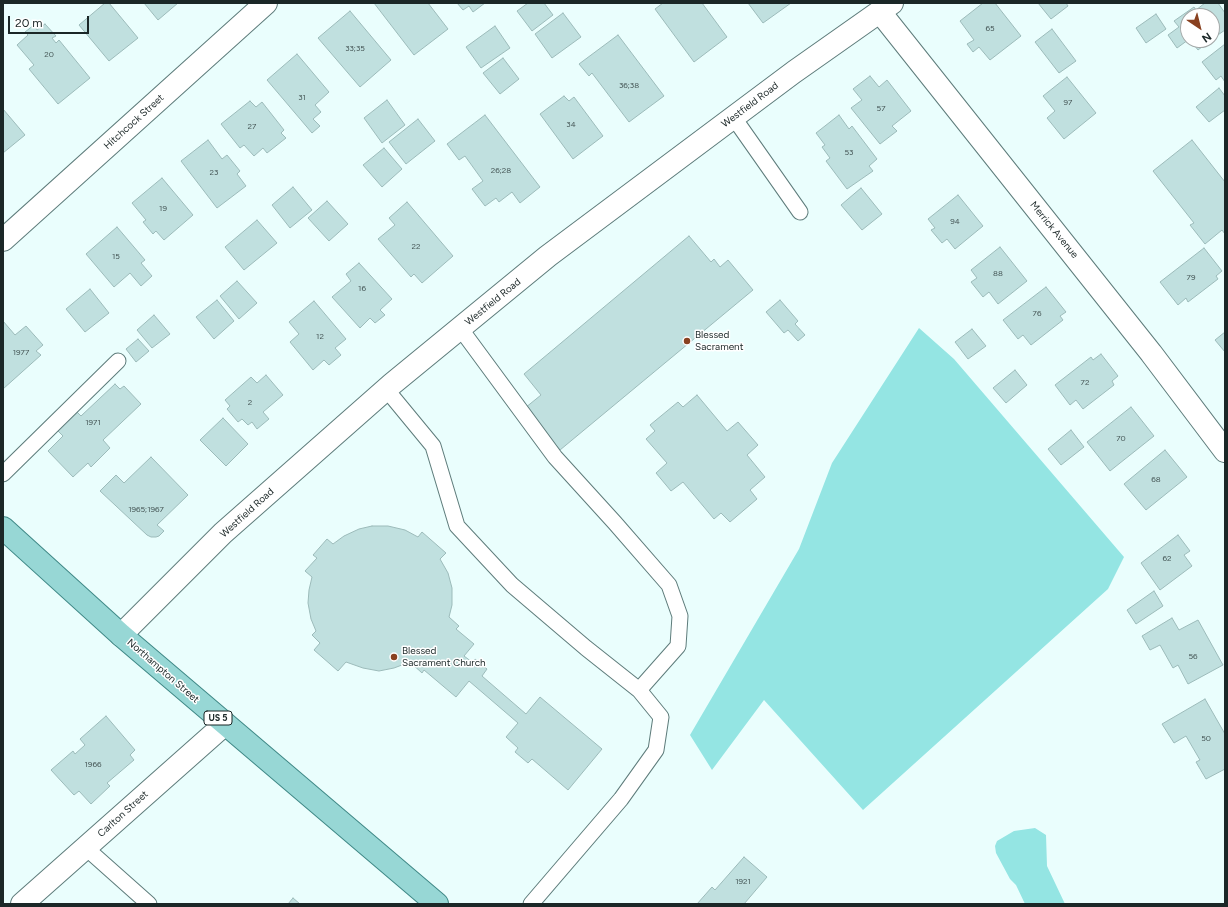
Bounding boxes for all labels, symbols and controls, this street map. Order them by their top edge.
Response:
scale bar [10,8,91,34]
north arrow [1180,8,1220,48]
text: 20 m [15,16,43,30]
house number: 65 [985,24,995,34]
text: N [1199,30,1214,45]
house number: 33;35 [345,44,365,54]
house number: 20 [44,50,54,60]
street label: Westfield Road [719,80,781,130]
house number: 36;38 [619,81,639,91]
street label: Hitchcock Street [102,92,166,152]
house number: 31 [298,93,306,103]
house number: 97 [1064,98,1072,108]
house number: 57 [877,104,885,114]
house number: 34 [566,120,576,130]
house number: 27 [248,122,256,132]
house number: 53 [845,148,853,158]
house number: 26;28 [491,166,511,176]
house number: 23 [210,168,218,178]
street label: Merrick Avenue [1027,199,1081,261]
house number: 19 [159,204,167,214]
house number: 94 [950,217,960,227]
house number: 22 [412,242,420,252]
house number: 15 [112,252,120,262]
house number: 88 [993,269,1003,279]
house number: 79 [1187,273,1195,283]
street label: Westfield Road [463,276,523,328]
house number: 16 [358,284,366,294]
house number: 76 [1033,309,1041,319]
place label: Blessed Sacrament [695,329,743,352]
house number: 12 [316,332,324,342]
marker: Blessed Sacrament [682,336,692,346]
house number: 1977 [13,348,29,358]
house number: 72 [1081,378,1089,388]
house number: 2 [248,398,252,408]
house number: 1971 [85,418,101,428]
house number: 70 [1116,434,1126,444]
house number: 68 [1151,475,1161,485]
street label: Westfield Road [218,486,276,540]
house number: 1965;1967 [128,505,164,515]
house number: 62 [1163,554,1171,564]
street label: Northampton Street [125,636,201,706]
place label: Blessed Sacrament Church [402,645,486,668]
marker: Blessed Sacrament Church [389,652,399,662]
house number: 56 [1188,652,1198,662]
road number: US 5 [204,711,232,725]
house number: 50 [1201,734,1211,744]
house number: 1966 [85,760,101,770]
street label: Carlton Street [95,788,151,840]
house number: 1921 [735,877,751,887]

